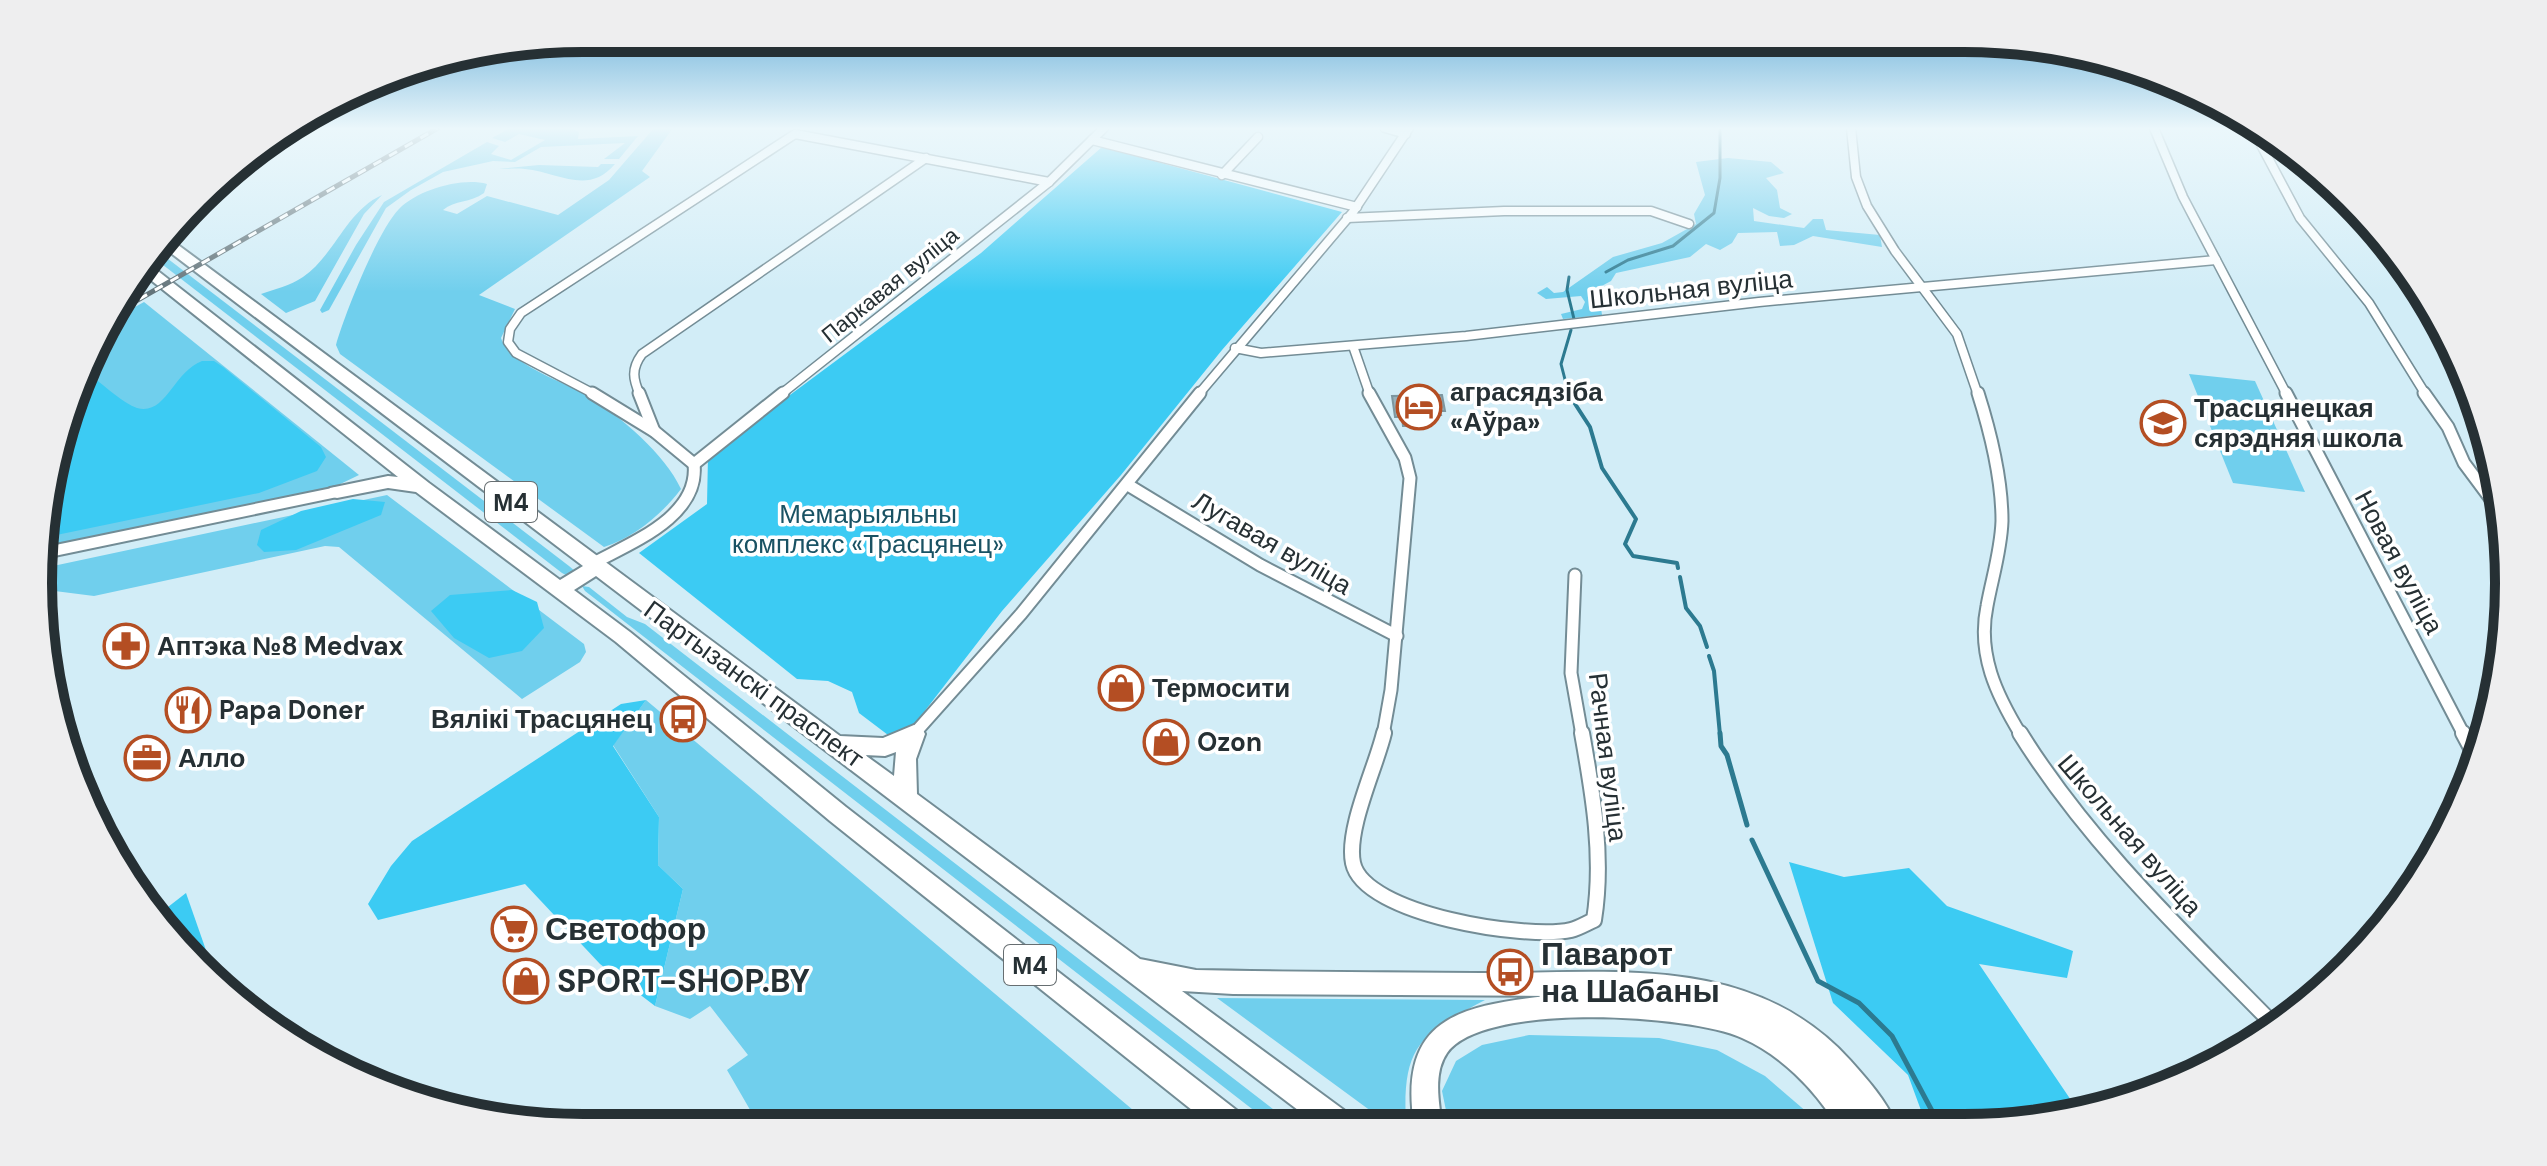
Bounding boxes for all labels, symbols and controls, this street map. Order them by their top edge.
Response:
street label: Паркавая вуліца [815,220,965,349]
street label: Школьная вуліца [1588,261,1795,317]
place label: аграсядзіба «Аўра» [1450,375,1603,439]
hotel icon: аграсядзіба «Аўра» [1395,383,1443,431]
place label: Трасцянецкая сярэдняя школа [2194,391,2403,455]
school or university icon: Трасцянецкая сярэдняя школа [2139,399,2187,447]
road number: М4 [485,482,537,522]
street label: Лугавая вуліца [1186,484,1358,603]
street label: Новая вуліца [2347,484,2451,640]
park label: Мемарыяльны комплекс «Трасцянец» [732,497,1004,561]
street label: Партызанскі праспект [637,593,871,775]
pharmacy icon: Аптэка №8 Medvax [102,622,150,670]
place label: Аптэка №8 Medvax [157,629,404,663]
shop icon: Термосити [1097,664,1145,712]
place label: Термосити [1152,671,1290,705]
street label: Рачная вуліца [1581,671,1635,844]
restaurant icon: Papa Doner [164,686,212,734]
place label: Papa Doner [219,693,365,727]
bus stop icon: Вялікі Трасцянец [659,695,707,743]
place label: Вялікі Трасцянец [431,702,652,736]
shop icon: Ozon [1142,718,1190,766]
place label: Ozon [1197,725,1262,759]
office icon: Алло [123,734,171,782]
place label: Алло [178,741,245,775]
street label: Школьная вуліца [2050,747,2210,923]
supermarket icon: Светофор [490,905,538,953]
place label: Светофор [545,908,706,950]
place label: Паварот на Шабаны [1541,933,1720,1012]
road number: М4 [1004,945,1056,985]
bus stop icon: Паварот на Шабаны [1486,948,1534,996]
shop icon: SPORT-SHOP.BY [502,957,550,1005]
place label: SPORT-SHOP.BY [557,960,810,1002]

